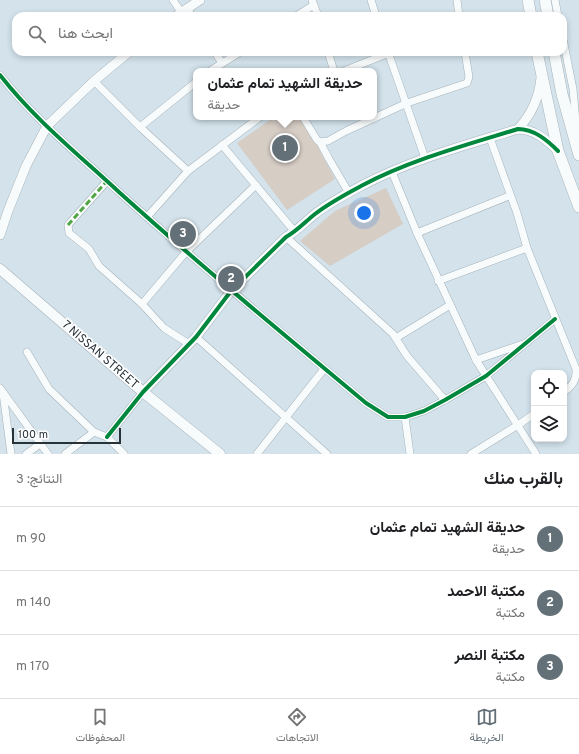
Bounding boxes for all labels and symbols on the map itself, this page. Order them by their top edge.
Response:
pin: 1 [272,133,298,163]
your location [354,203,374,223]
pin: 3 [170,219,196,249]
pin: 2 [218,264,244,294]
street label: 7 NISSAN STREET [58,317,142,393]
scale bar [12,426,121,445]

